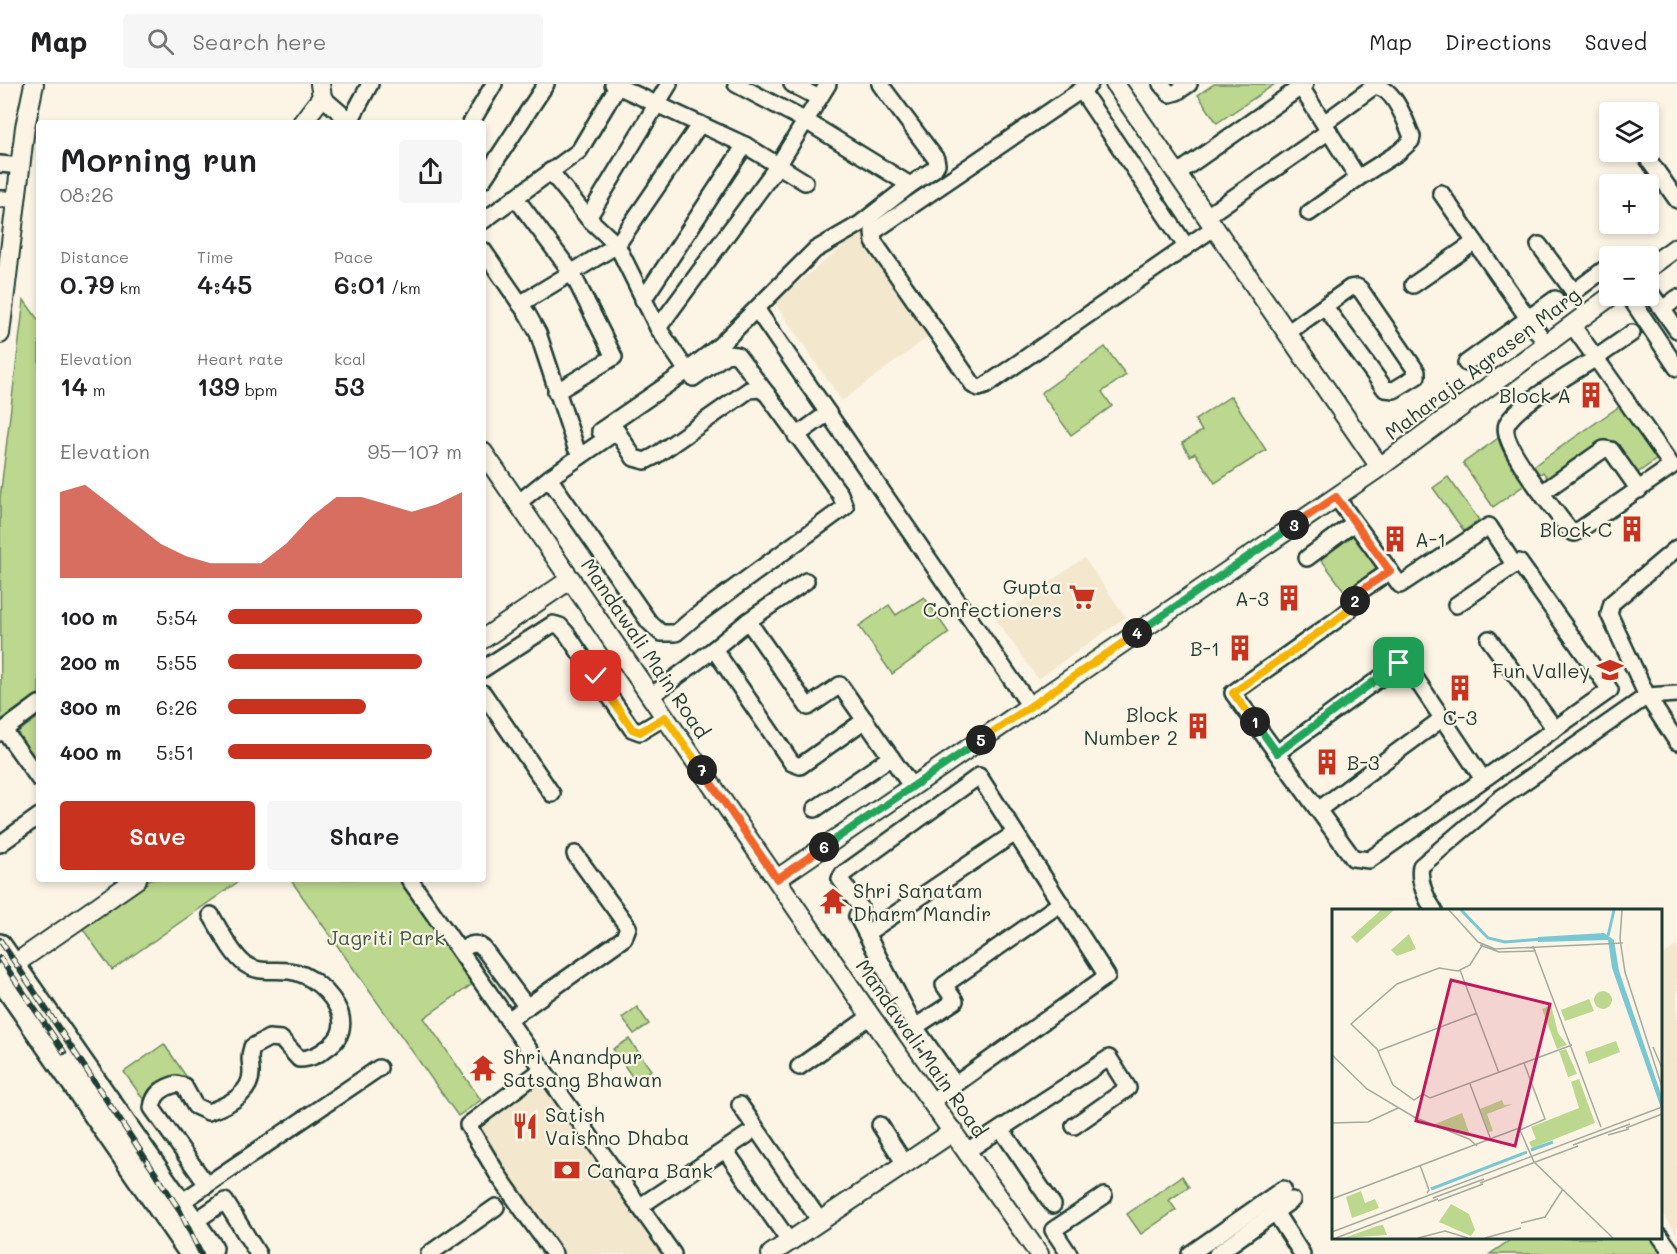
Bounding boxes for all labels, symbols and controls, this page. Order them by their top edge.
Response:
search box [123,14,543,68]
text: Map [30,23,87,59]
icon: search [144,25,177,58]
text: Search here [192,27,326,56]
text: Map [1369,28,1412,55]
text: Directions [1445,28,1552,55]
text: Saved [1585,28,1647,55]
map controls [1599,102,1659,306]
button: layers [1599,102,1659,162]
text: Morning run [60,137,257,180]
button: share [399,140,462,203]
button: + [1599,174,1659,234]
text: 08:26 [60,181,114,207]
text: Distance [60,246,129,267]
text: Time [197,246,233,267]
text: Pace [334,246,373,267]
button: − [1599,246,1659,306]
text: 0.79 [60,267,114,301]
text: 4:45 [197,267,253,301]
text: 6:01 [334,267,386,301]
text: km [114,277,141,298]
text: /km [386,277,421,298]
street label: Maharaja Agrasen Marg [1379,281,1585,445]
text: Elevation [60,348,132,369]
text: Heart rate [197,348,283,369]
text: kcal [334,348,366,369]
text: 14 [60,369,88,403]
text: 139 [197,369,240,403]
text: 53 [334,369,365,403]
text: m [88,379,106,400]
text: bpm [240,379,278,400]
building icon: Block A [1576,380,1606,410]
place label: Block A [1499,382,1571,408]
text: Elevation [60,438,150,464]
text: 95–107 m [367,438,462,464]
pin: 3 [1279,510,1309,540]
text: 3 [1289,514,1299,535]
building icon: Block C [1617,514,1647,544]
place label: Block C [1540,516,1612,542]
building icon: A-1 [1380,524,1410,554]
place label: A-1 [1415,526,1446,552]
street label: Mandawali Main Road [576,553,716,743]
place label: Gupta Confectioners [923,573,1062,622]
supermarket icon: Gupta Confectioners [1067,582,1097,612]
building icon: A-3 [1274,583,1304,613]
place label: A-3 [1235,585,1269,611]
pin: 2 [1340,586,1370,616]
text: 2 [1351,590,1359,611]
text: 100 m [60,604,118,630]
text: 5:54 [156,604,197,630]
pin: 4 [1122,618,1152,648]
text: 4 [1132,622,1142,643]
building icon: B-1 [1225,633,1255,663]
place label: B-1 [1190,635,1220,661]
pin [1373,637,1424,688]
icon: arrive [1382,646,1415,679]
text: 200 m [60,649,120,675]
text: 5:55 [156,649,197,675]
pin [570,650,621,701]
school or university icon: Fun Valley [1595,655,1625,685]
place label: Fun Valley [1492,657,1590,683]
icon: check [579,659,612,692]
building icon: C-3 [1445,673,1475,703]
text: 300 m [60,694,121,720]
text: 6:26 [156,694,198,720]
place label: Block Number 2 [1084,701,1178,750]
place label: C-3 [1443,704,1477,730]
pin: 1 [1240,707,1270,737]
building icon: Block Number 2 [1183,711,1213,741]
text: 1 [1251,711,1259,732]
pin: 5 [966,725,996,755]
text: 5 [976,729,986,750]
text: 400 m [60,739,121,765]
text: 5:51 [156,739,194,765]
building icon: B-3 [1312,747,1342,777]
place label: B-3 [1347,749,1380,775]
pin: 7 [687,755,717,785]
text: 7 [698,759,706,780]
button: Save [60,801,255,870]
button: Share [267,801,462,870]
pin: 6 [809,832,839,862]
text: 6 [819,836,829,857]
place label: Shri Sanatam Dharm Mandir [853,877,991,926]
temple icon: Shri Sanatam Dharm Mandir [818,886,848,916]
inset map [1332,909,1662,1239]
park label: Jagriti Park [327,924,445,950]
street label: Mandawali Main Road [851,954,993,1142]
place label: Shri Anandpur Satsang Bhawan [503,1043,662,1092]
temple icon: Shri Anandpur Satsang Bhawan [468,1053,498,1083]
place label: Satish Vaishno Dhaba [545,1101,689,1150]
restaurant icon: Satish Vaishno Dhaba [510,1111,540,1141]
bank icon: Canara Bank [552,1155,582,1185]
place label: Canara Bank [587,1157,713,1183]

